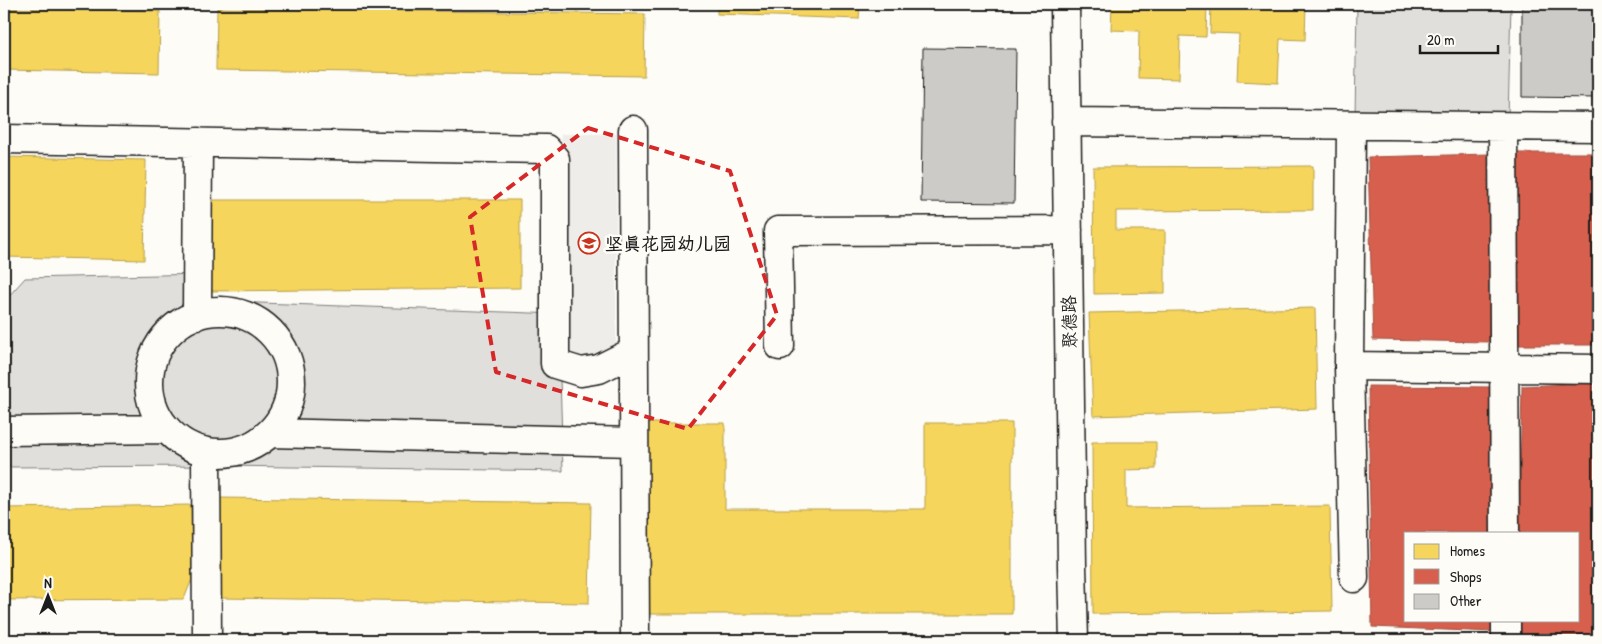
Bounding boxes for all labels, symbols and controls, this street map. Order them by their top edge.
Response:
scale bar [1420,22,1497,54]
text: 20 m [1427,29,1454,50]
school or university icon: 坚真花园幼儿园 [577,231,601,255]
place label: 坚真花园幼儿园 [605,231,731,256]
street label: 聚德路 [1056,295,1082,349]
legend [1404,532,1580,622]
text: Homes [1450,540,1485,561]
text: Shops [1450,566,1482,587]
north arrow [22,572,72,622]
text: N [44,573,52,592]
text: Other [1450,590,1482,611]

